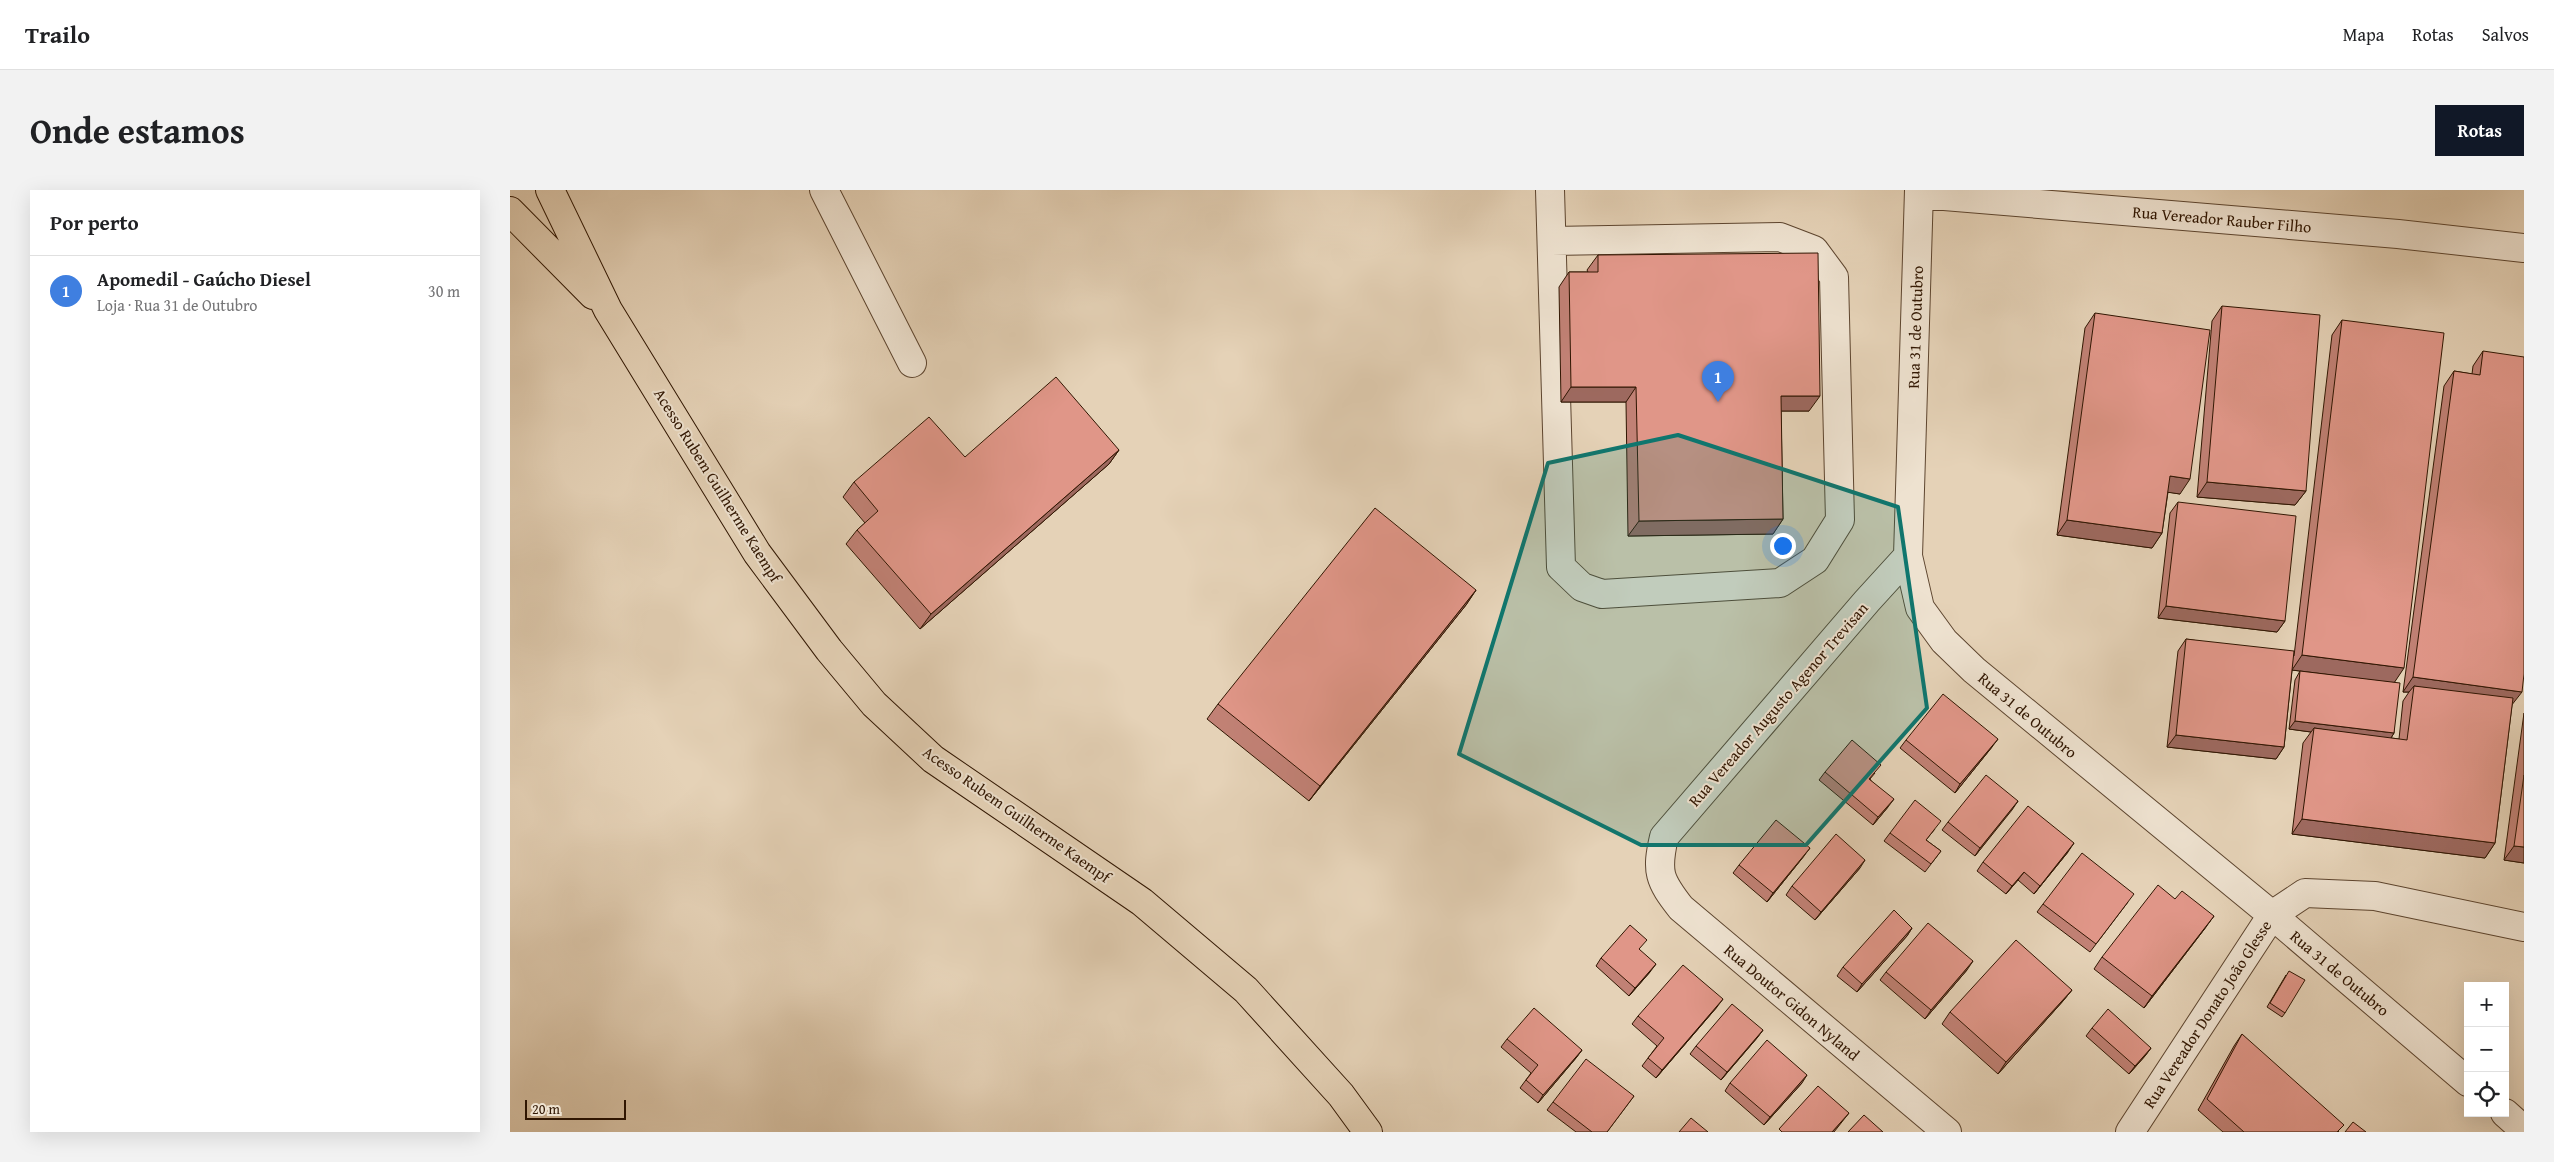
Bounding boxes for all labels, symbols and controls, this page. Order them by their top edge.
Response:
text: Trailo [25,17,90,52]
text: Mapa [2343,21,2384,48]
text: Rotas [2412,21,2454,48]
text: Salvos [2482,21,2529,48]
text: Onde estamos [30,105,245,156]
button: Rotas [2435,105,2524,156]
street label: Rua Vereador Rauber Filho [2132,199,2312,239]
text: Por perto [50,207,139,238]
text: Apomedil - Gaúcho Diesel [97,265,311,293]
street label: Rua 31 de Outubro [1901,265,1929,389]
text: 1 [62,279,70,303]
text: 30 m [428,279,460,303]
text: Loja · Rua 31 de Outubro [97,293,257,317]
pin: 1 [1702,361,1734,402]
street label: Acesso Rubem Guilherme Kaempf [648,383,789,588]
your location [1770,533,1796,559]
street label: Rua Vereador Augusto Agenor Trevisan [1682,597,1874,811]
street label: Rua 31 de Outubro [1973,666,2083,764]
street label: Acesso Rubem Guilherme Kaempf [918,740,1117,889]
street label: Rua Vereador Donato João Glesse [2137,915,2277,1113]
street label: Rua 31 de Outubro [2285,924,2395,1022]
street label: Rua Doutor Gidon Nyland [1719,938,1865,1066]
map controls [2464,982,2509,1117]
button: + [2464,982,2509,1027]
button: − [2464,1027,2509,1072]
button: locate [2464,1072,2509,1117]
scale bar [525,1097,626,1120]
text: 20 m [532,1099,560,1119]

